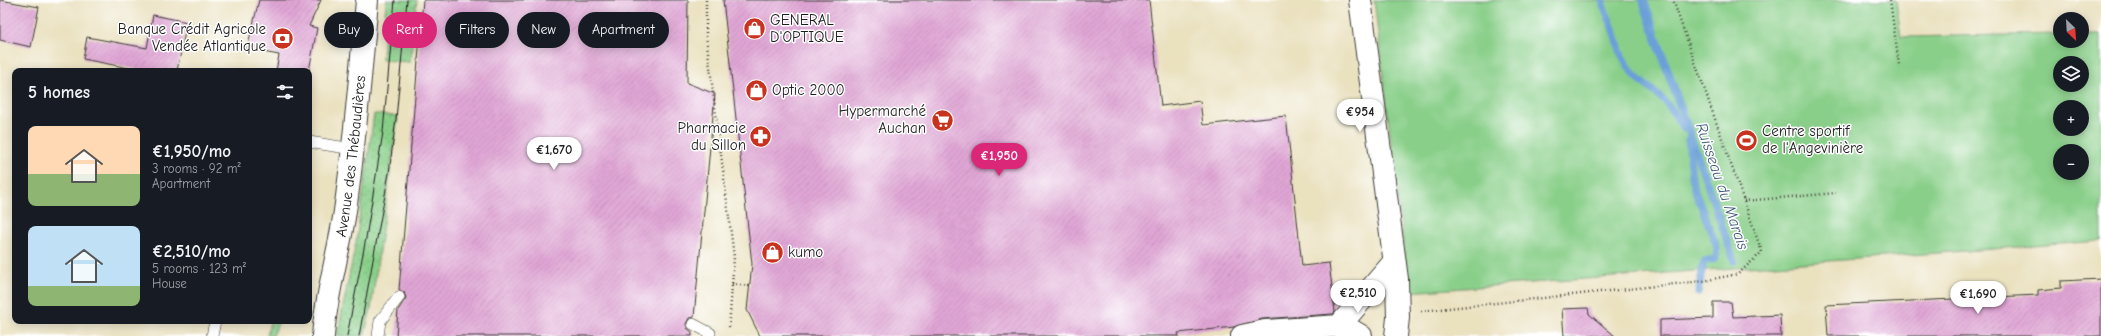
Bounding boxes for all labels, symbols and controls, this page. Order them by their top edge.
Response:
place label: GENERAL D'OPTIQUE [770,11,844,46]
chip: Buy [324,12,374,48]
chip: Rent [382,12,437,48]
chip: Filters [445,12,509,48]
chip: New [517,12,570,48]
chip: Apartment [578,12,669,48]
north arrow [2053,12,2089,48]
map controls [2053,12,2089,180]
shop icon: GENERAL D'OPTIQUE [741,16,767,42]
place label: Banque Crédit Agricole Vendée Atlantique [118,20,266,55]
bank icon: Banque Crédit Agricole Vendée Atlantique [269,25,295,51]
button: layers [2053,56,2089,92]
street label: Avenue des Thébaudières [332,75,369,239]
shop icon: Optic 2000 [743,77,769,103]
icon: filters [274,81,296,103]
place label: Optic 2000 [772,81,845,99]
text: 5 homes [28,83,90,102]
pin: €954 [1336,99,1384,133]
button: + [2053,100,2089,136]
place label: Hypermarché Auchan [839,102,926,137]
text: €954 [1346,104,1374,119]
supermarket icon: Hypermarché Auchan [929,107,955,133]
place label: Pharmacie du Sillon [678,119,746,154]
water label: Ruisseau du Marais [1692,120,1752,252]
place label: Centre sportif de l'Angevinière [1762,122,1864,157]
pharmacy icon: Pharmacie du Sillon [748,124,774,150]
sports icon: Centre sportif de l'Angevinière [1733,127,1759,153]
pin: €1,670 [521,137,587,171]
icon: home [60,142,108,190]
text: €1,950/mo [152,142,231,161]
text: €1,670 [536,142,572,157]
pin: €1,950 [966,143,1032,177]
button: − [2053,144,2089,180]
text: €1,950 [980,148,1018,163]
text: 3 rooms · 92 m² [152,161,241,176]
text: Apartment [152,176,210,191]
shop icon: kumo [760,239,786,265]
icon: home [60,242,108,290]
text: €2,510/mo [152,242,231,261]
place label: kumo [788,243,823,261]
text: 5 rooms · 123 m² [152,261,246,276]
text: House [152,276,187,291]
pin: €2,510 [1325,280,1391,314]
pin: €1,690 [1945,281,2011,315]
text: €2,510 [1339,285,1377,300]
text: €1,690 [1959,286,1997,301]

